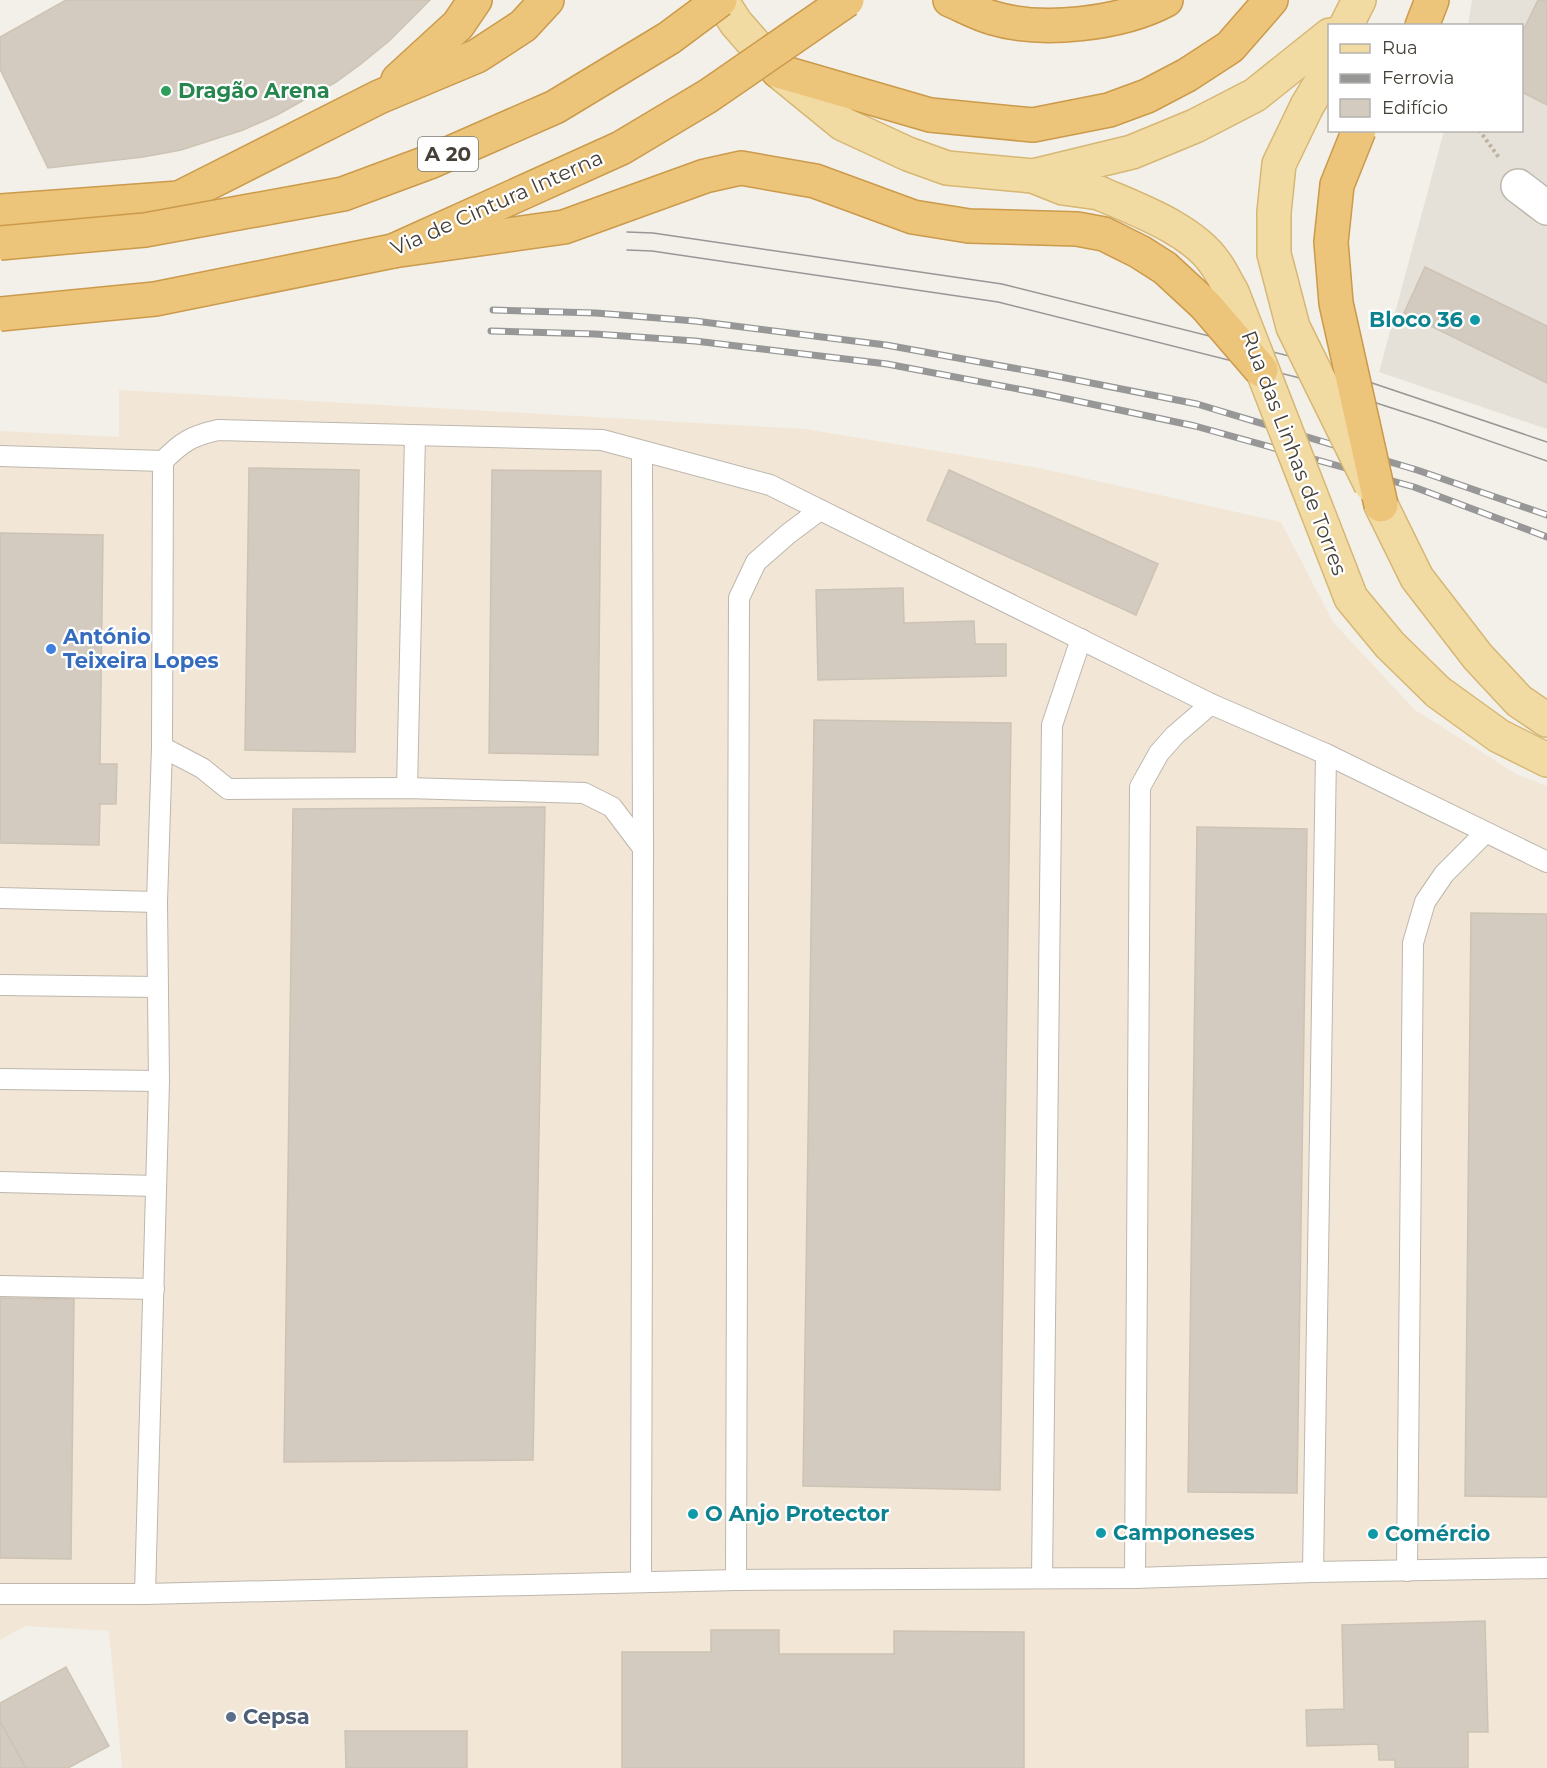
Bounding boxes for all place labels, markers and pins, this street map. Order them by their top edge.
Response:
place label: Dragão Arena [178,78,330,103]
marker: Dragão Arena [159,84,173,98]
place label: Bloco 36 [1369,307,1463,332]
marker: Bloco 36 [1468,313,1482,327]
place label: António Teixeira Lopes [62,624,219,673]
marker: António Teixeira Lopes [44,642,58,656]
place label: O Anjo Protector [705,1501,889,1526]
marker: O Anjo Protector [686,1507,700,1521]
place label: Camponeses [1113,1520,1255,1545]
place label: Comércio [1385,1521,1490,1546]
marker: Camponeses [1094,1526,1108,1540]
marker: Comércio [1366,1527,1380,1541]
place label: Cepsa [243,1704,310,1729]
marker: Cepsa [224,1710,238,1724]

